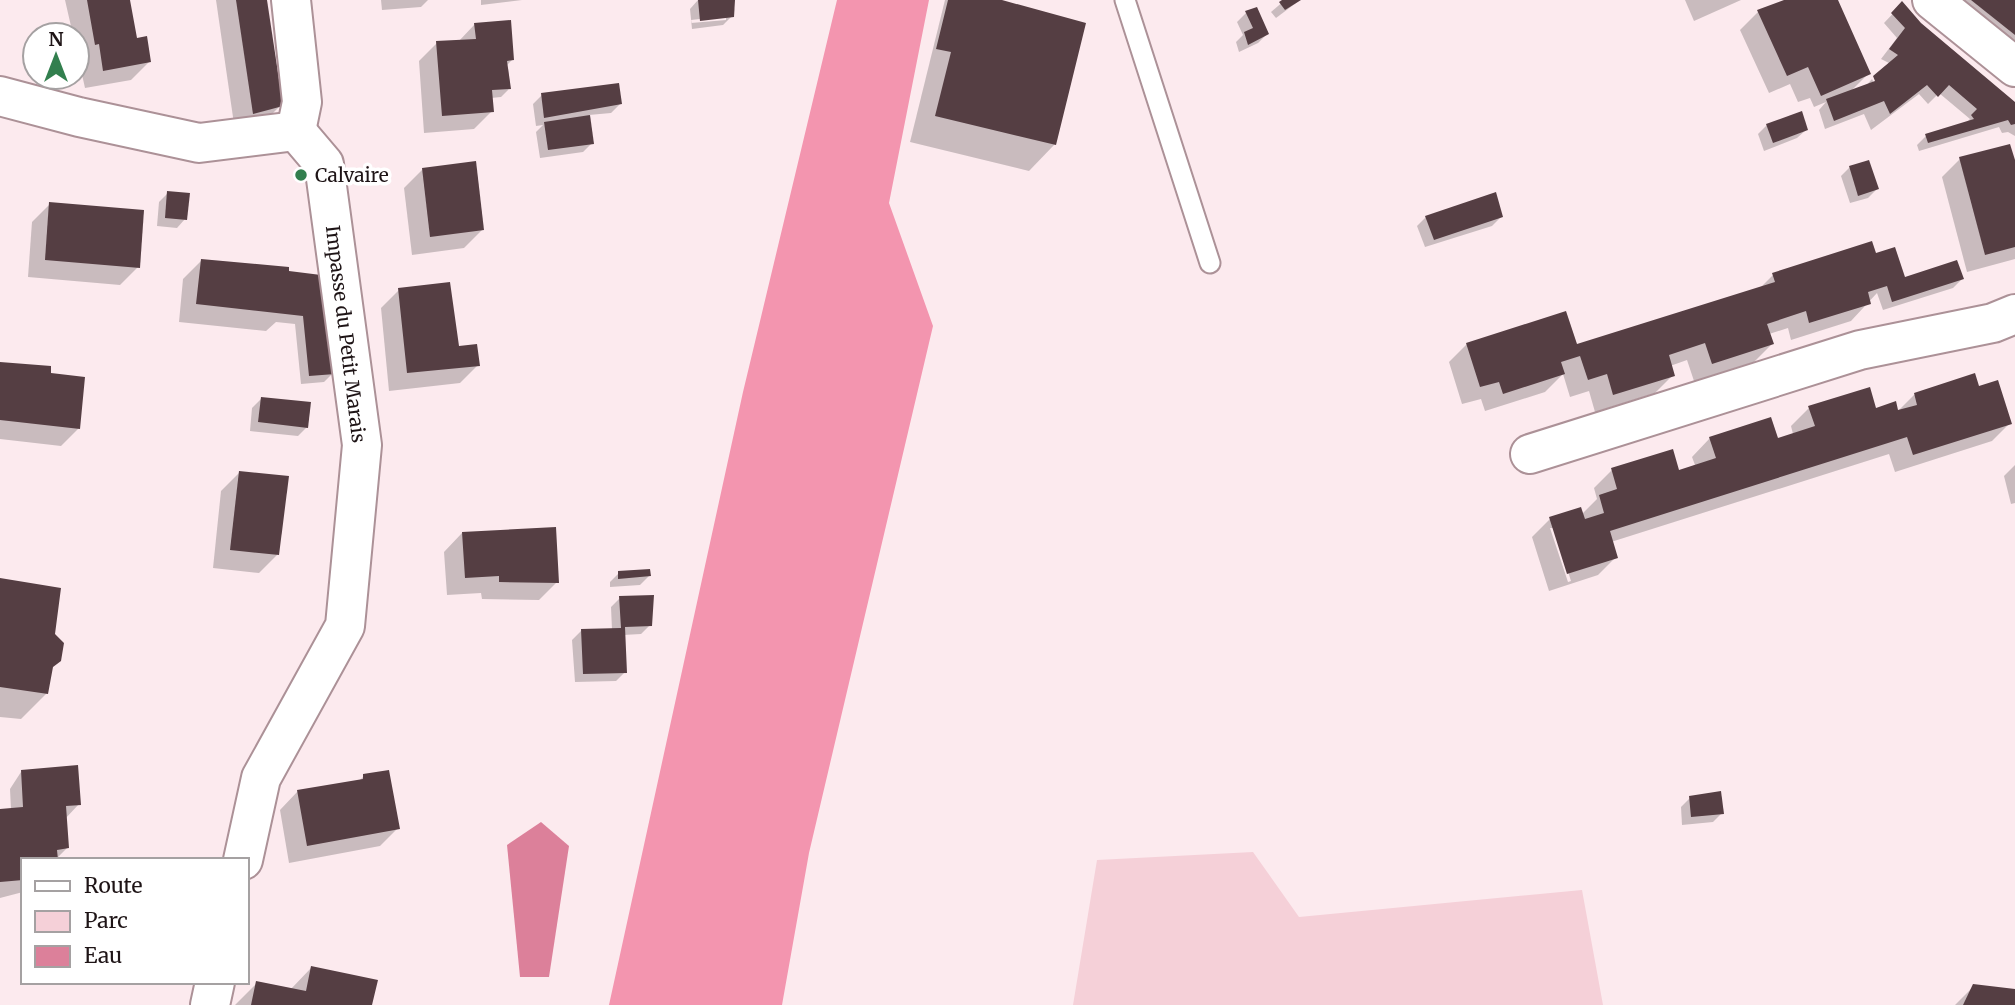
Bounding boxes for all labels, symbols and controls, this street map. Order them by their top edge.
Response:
north arrow [21,21,91,91]
text: N [48,27,64,51]
place label: Calvaire [315,163,389,187]
marker: Calvaire [293,167,309,183]
street label: Impasse du Petit Marais [321,224,371,444]
legend [21,858,248,984]
text: Route [84,872,142,899]
text: Parc [84,907,128,934]
text: Eau [84,942,122,969]

